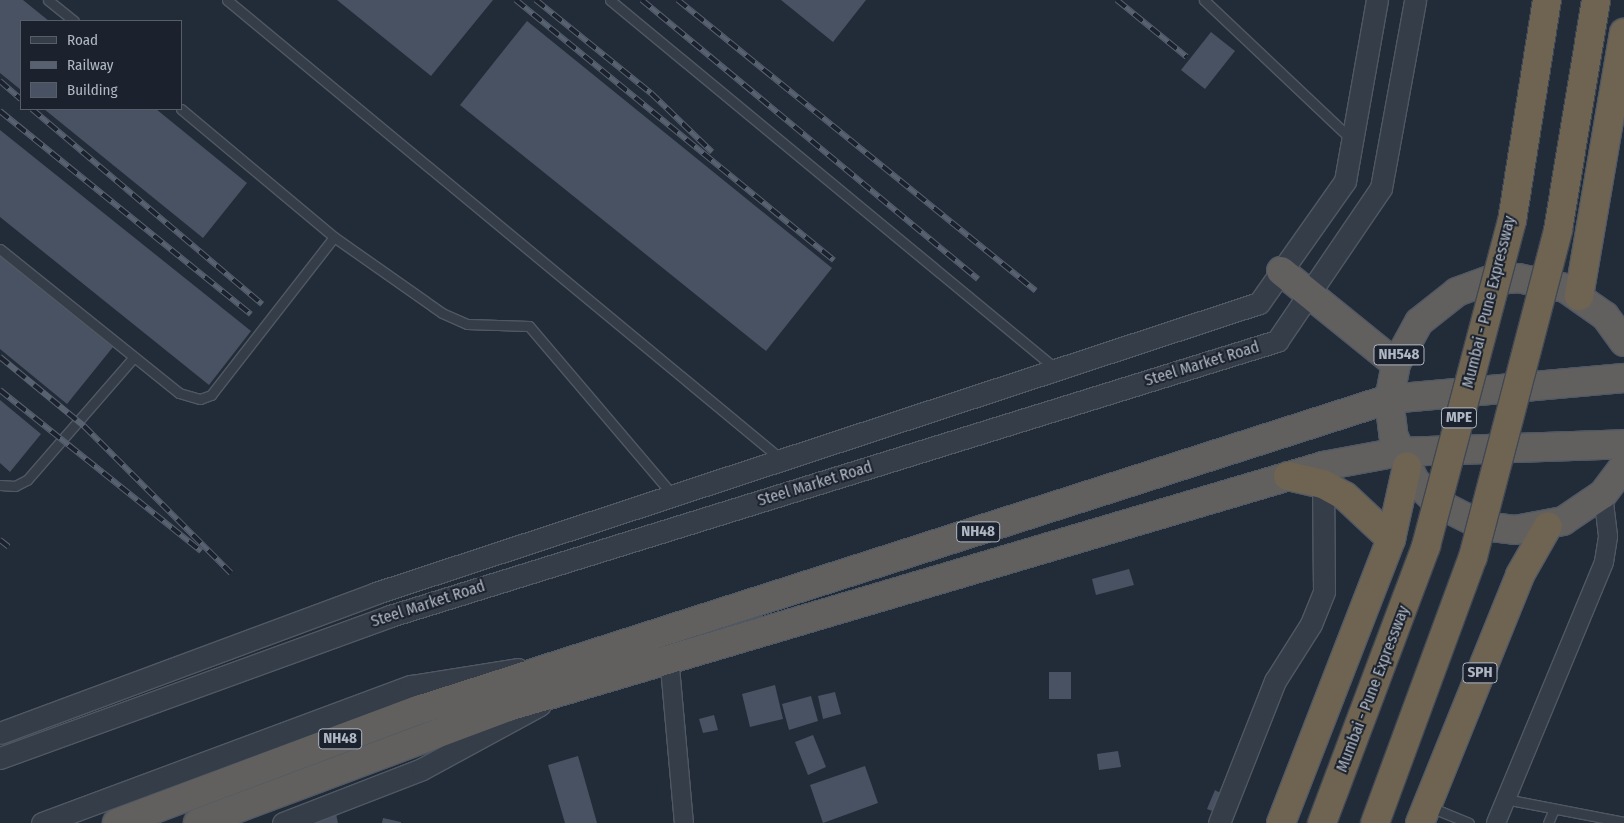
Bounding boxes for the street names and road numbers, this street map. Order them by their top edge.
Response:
street label: Mumbai - Pune Expressway [1458,214,1520,390]
street label: Steel Market Road [1142,337,1262,391]
road number: NH548 [1373,342,1425,368]
road number: MPE [1440,406,1478,430]
street label: Steel Market Road [755,457,875,511]
road number: NH48 [956,520,1000,544]
street label: Steel Market Road [368,576,488,632]
street label: Mumbai - Pune Expressway [1332,603,1414,775]
road number: SPH [1462,660,1498,686]
road number: NH48 [318,726,362,752]

